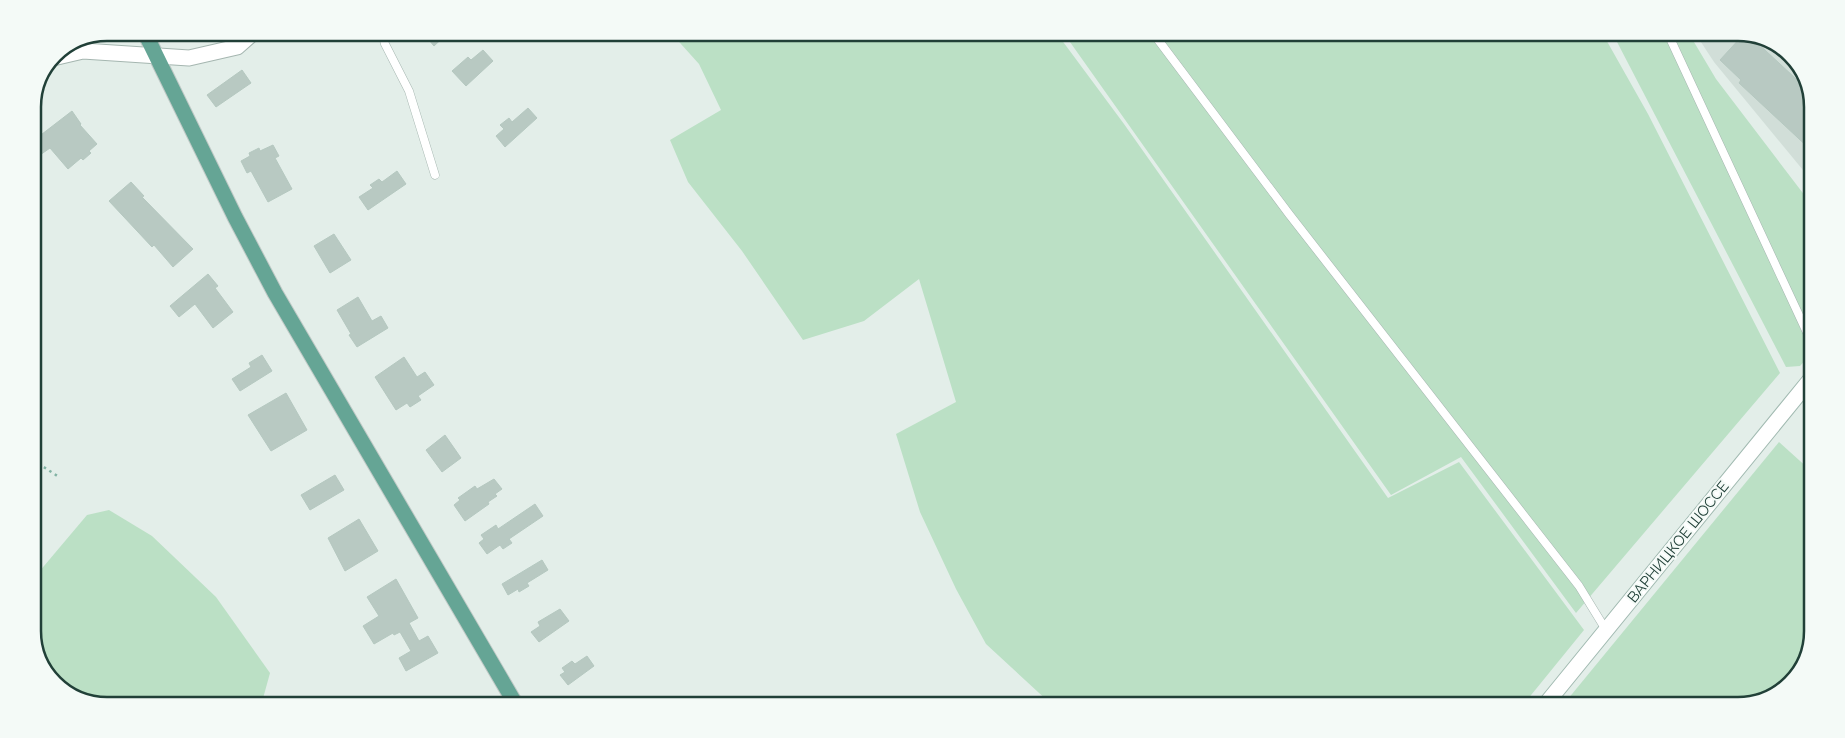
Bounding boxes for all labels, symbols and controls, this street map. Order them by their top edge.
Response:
street label: ВАРНИЦКОЕ ШОССЕ [1624,478,1732,606]

